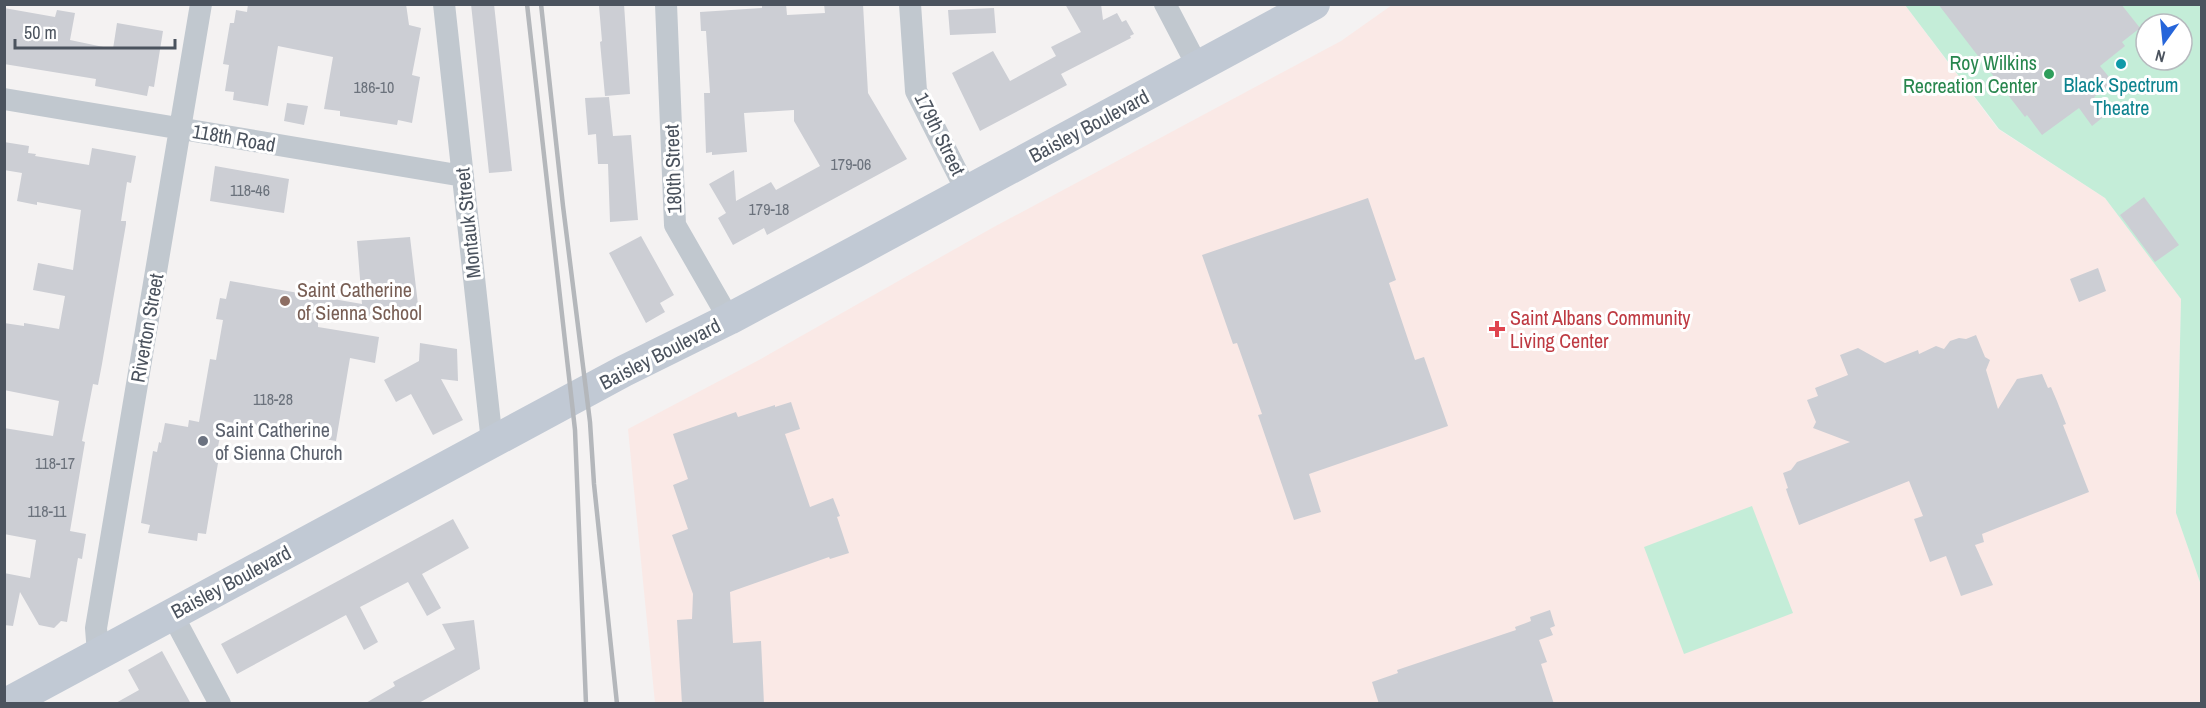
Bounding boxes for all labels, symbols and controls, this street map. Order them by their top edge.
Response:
scale bar [15,12,176,50]
north arrow [2134,12,2194,72]
text: 50 m [24,20,57,45]
text: N [2153,45,2168,68]
place label: Roy Wilkins Recreation Center [1903,49,2038,99]
marker: Black Spectrum Theatre [2114,57,2128,71]
marker: Roy Wilkins Recreation Center [2042,67,2056,81]
place label: Black Spectrum Theatre [2064,71,2178,121]
house number: 186-10 [354,76,394,98]
street label: Baisley Boulevard [1024,83,1153,169]
street label: 179th Street [909,88,972,180]
street label: 118th Road [191,117,278,158]
street label: 180th Street [657,123,688,214]
house number: 179-06 [831,153,871,175]
street label: Montauk Street [448,166,487,280]
house number: 118-46 [230,179,270,201]
house number: 179-18 [749,198,789,220]
street label: Riverton Street [124,271,169,385]
place label: Saint Catherine of Sienna School [297,276,422,326]
marker: Saint Catherine of Sienna School [278,294,292,308]
place label: Saint Albans Community Living Center [1510,304,1691,354]
street label: Baisley Boulevard [595,312,725,396]
marker: Saint Albans Community Living Center [1488,320,1506,338]
house number: 118-28 [253,388,293,410]
place label: Saint Catherine of Sienna Church [215,416,343,466]
marker: Saint Catherine of Sienna Church [196,434,210,448]
house number: 118-17 [35,452,75,474]
house number: 118-11 [28,500,67,522]
street label: Baisley Boulevard [166,539,295,625]

